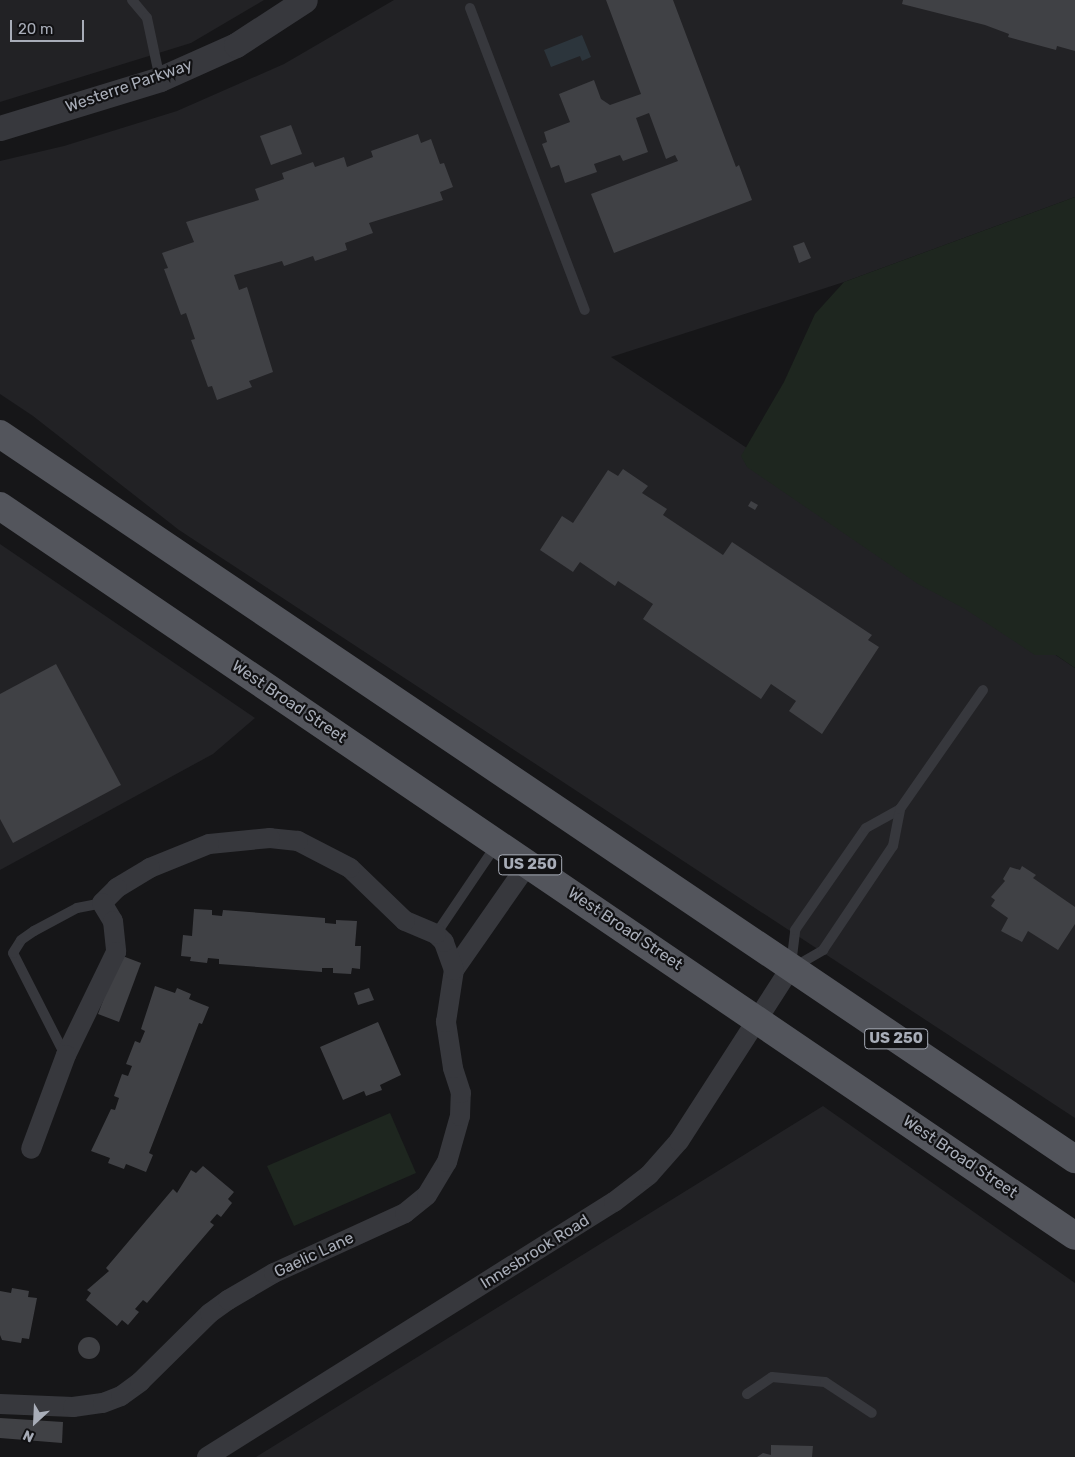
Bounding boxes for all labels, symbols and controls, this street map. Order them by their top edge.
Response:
scale bar [12,10,86,42]
text: 20 m [18,20,53,38]
street label: Westerre Parkway [63,55,195,117]
street label: West Broad Street [228,657,350,747]
road number: US 250 [498,852,562,878]
street label: West Broad Street [564,884,686,974]
road number: US 250 [864,1026,928,1052]
street label: West Broad Street [899,1112,1021,1202]
street label: Innesbrook Road [477,1211,593,1293]
street label: Gaelic Lane [271,1228,357,1282]
north arrow [10,1397,60,1447]
text: N [20,1426,37,1446]

